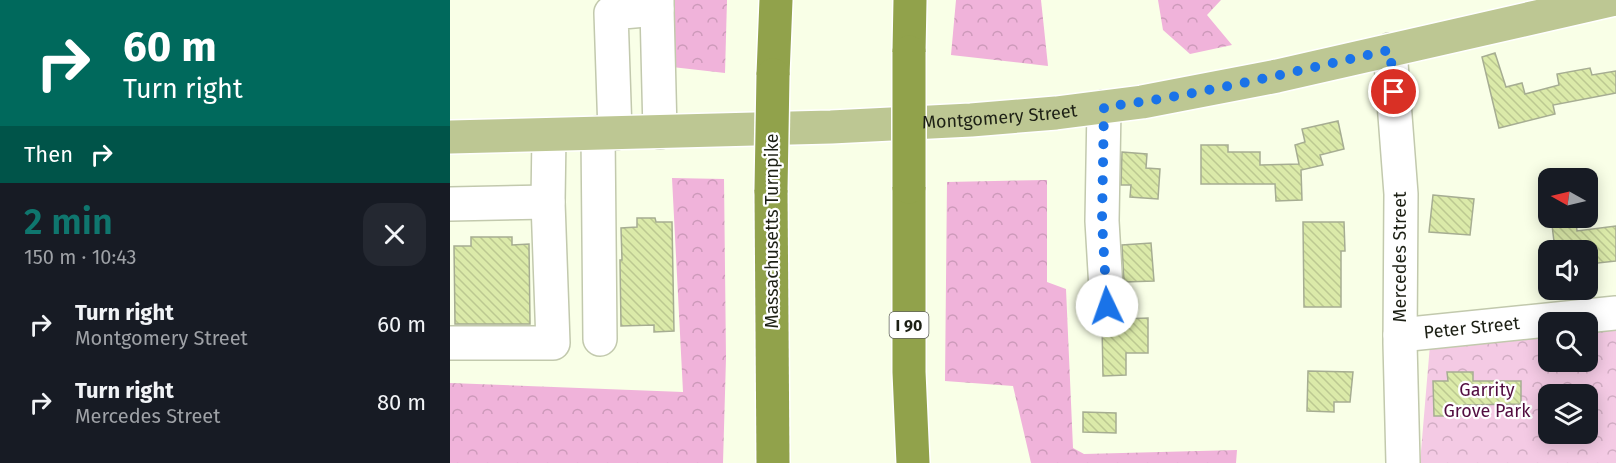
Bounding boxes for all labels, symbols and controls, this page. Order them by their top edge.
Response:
text: 60 m [123,22,217,72]
icon: right [24,24,102,102]
pin [1368,66,1419,117]
text: Turn right [123,73,243,105]
icon: arrive [1377,75,1410,108]
street label: Montgomery Street [921,99,1079,133]
street label: Massachusetts Turnpike [761,133,783,329]
icon: right [85,138,118,171]
text: Then [24,141,73,168]
north arrow [1538,168,1598,228]
map controls [1538,168,1598,444]
street label: Mercedes Street [1389,191,1411,322]
text: 2 min [24,200,113,244]
button: close [363,203,426,266]
button: sound [1538,240,1598,300]
text: 150 m · 10:43 [24,245,136,269]
position arrow [1075,274,1139,338]
text: Turn right [75,299,174,326]
icon: right [24,308,57,341]
text: 60 m [377,311,426,338]
road number: I 90 [890,312,928,338]
street label: Peter Street [1423,312,1521,344]
button: search [1538,312,1598,372]
text: Montgomery Street [75,326,248,350]
text: Turn right [75,377,174,404]
park label: Garrity Grove Park [1444,379,1531,422]
button: layers [1538,384,1598,444]
icon: right [24,386,57,419]
text: 80 m [377,389,426,416]
text: Mercedes Street [75,404,220,428]

